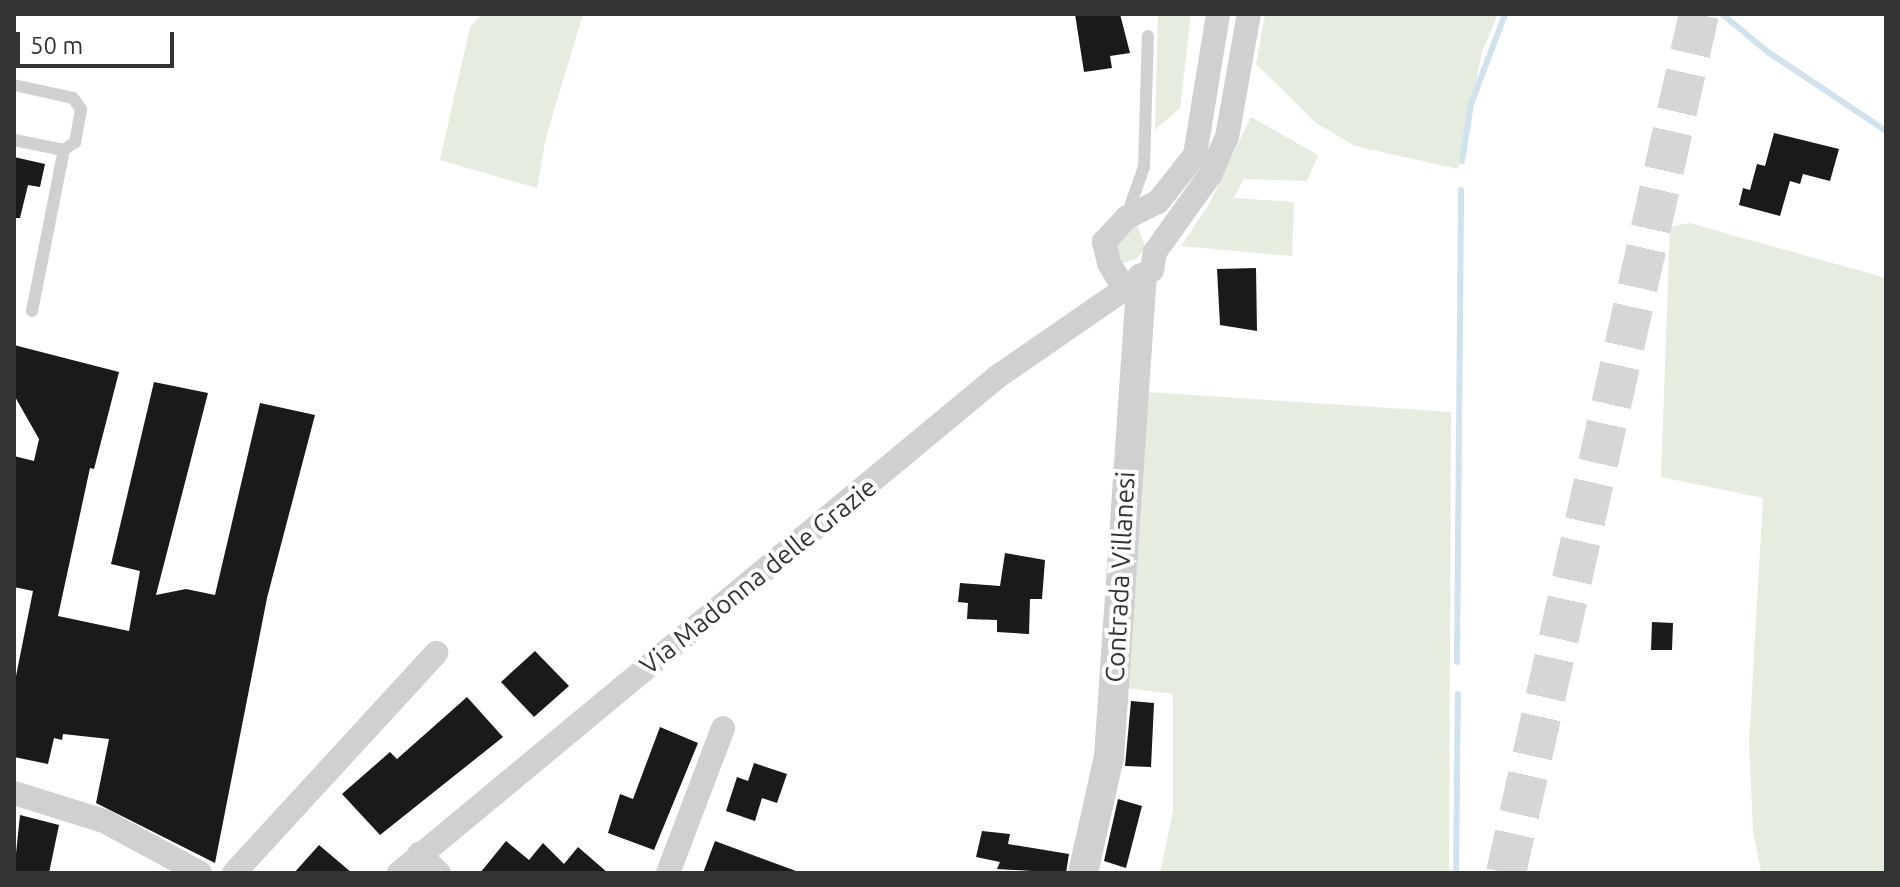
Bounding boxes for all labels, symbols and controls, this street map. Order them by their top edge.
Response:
scale bar [20,16,178,66]
text: 50 m [30,32,83,59]
street label: Via Madonna delle Grazie [634,471,882,681]
street label: Contrada Villanesi [1099,471,1141,683]

